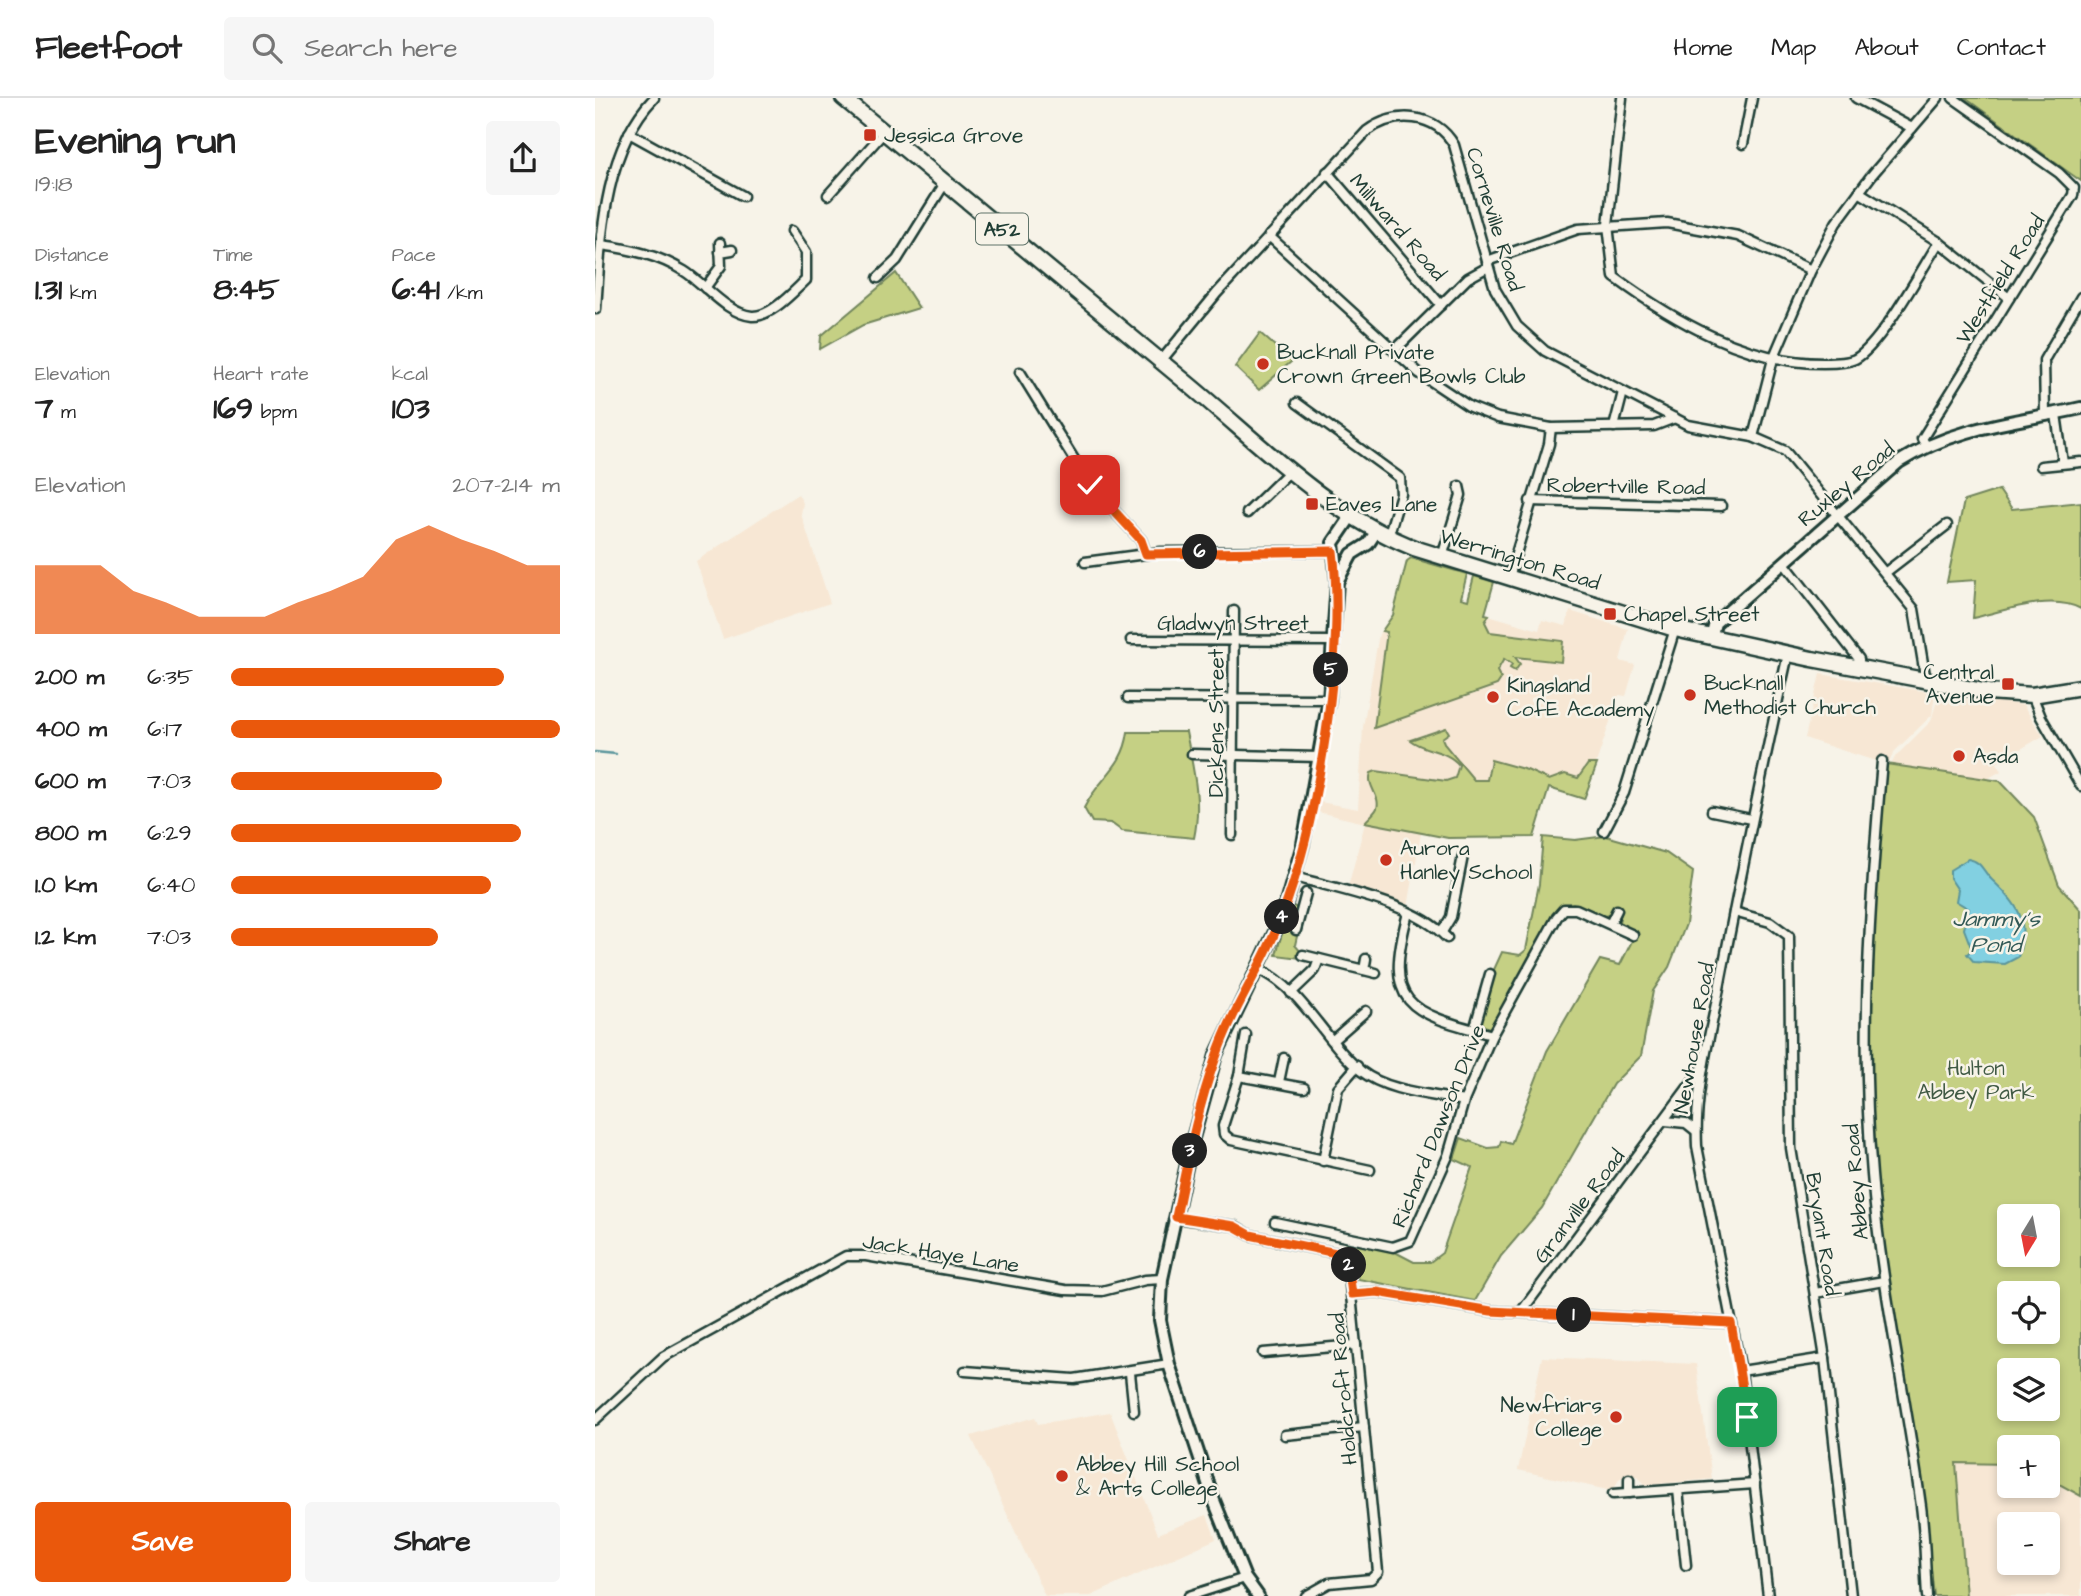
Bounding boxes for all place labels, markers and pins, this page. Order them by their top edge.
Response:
place label: Jessica Grove [884,121,1023,150]
marker: Jessica Grove [862,127,878,143]
place label: Bucknall Private Crown Green Bowls Club [1277,338,1526,391]
marker: Bucknall Private Crown Green Bowls Club [1255,356,1271,372]
pin [1060,455,1120,515]
place label: Eaves Lane [1326,490,1437,519]
marker: Eaves Lane [1304,496,1320,512]
pin: 6 [1183,534,1217,570]
place label: Chapel Street [1624,600,1760,630]
marker: Chapel Street [1602,606,1618,622]
pin: 5 [1313,652,1349,688]
place label: Central Avenue [1923,658,1994,711]
place label: Bucknall Methodist Church [1704,669,1877,722]
place label: Kingsland CofE Academy [1507,671,1655,726]
marker: Central Avenue [2000,676,2016,692]
marker: Bucknall Methodist Church [1682,687,1698,703]
marker: Kingsland CofE Academy [1485,689,1501,705]
place label: Asda [1973,742,2019,771]
marker: Asda [1951,748,1967,764]
place label: Aurora Hanley School [1400,834,1533,889]
marker: Aurora Hanley School [1378,852,1394,868]
pin: 4 [1265,900,1299,934]
pin: 3 [1173,1134,1207,1168]
pin: 2 [1331,1248,1367,1282]
pin: 1 [1557,1298,1591,1332]
pin [1717,1387,1777,1447]
place label: Newfriars College [1500,1391,1602,1446]
marker: Newfriars College [1608,1409,1624,1425]
place label: Abbey Hill School & Arts College [1076,1450,1239,1505]
marker: Abbey Hill School & Arts College [1054,1468,1070,1484]

